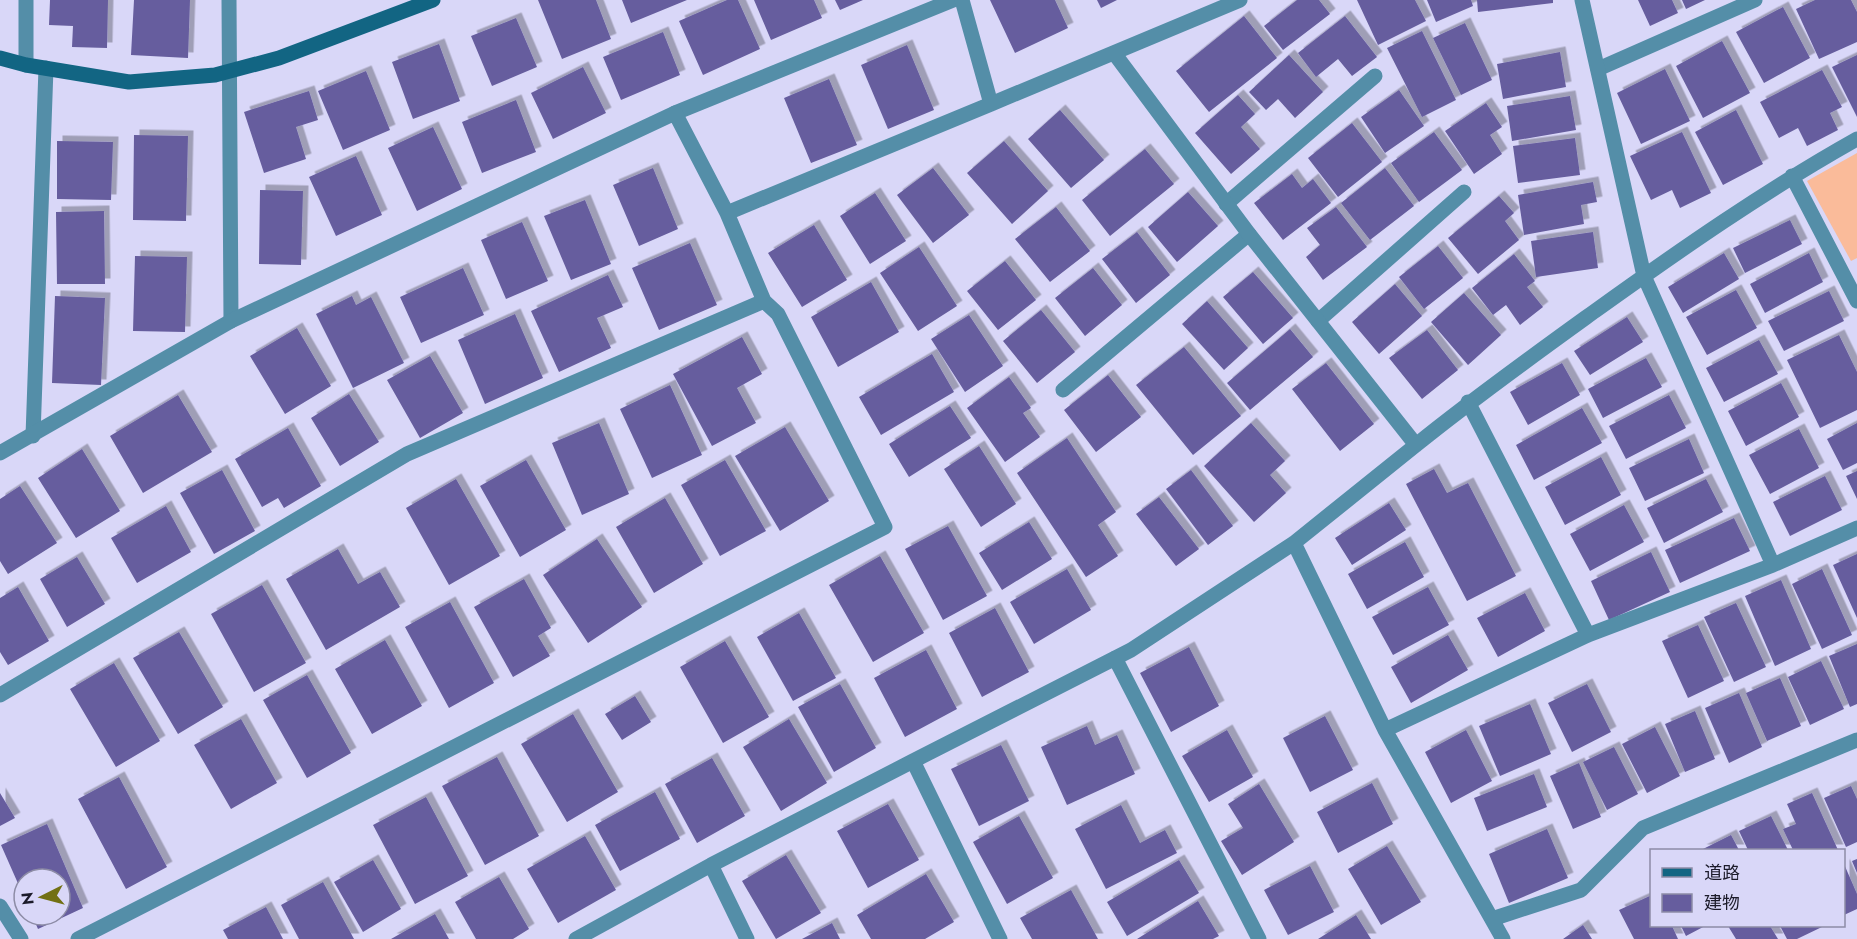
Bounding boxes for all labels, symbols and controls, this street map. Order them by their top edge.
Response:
legend [1650,849,1845,927]
text: 道路 [1704,860,1740,886]
north arrow [12,867,72,927]
text: 建物 [1704,890,1740,916]
text: N [15,891,40,906]

